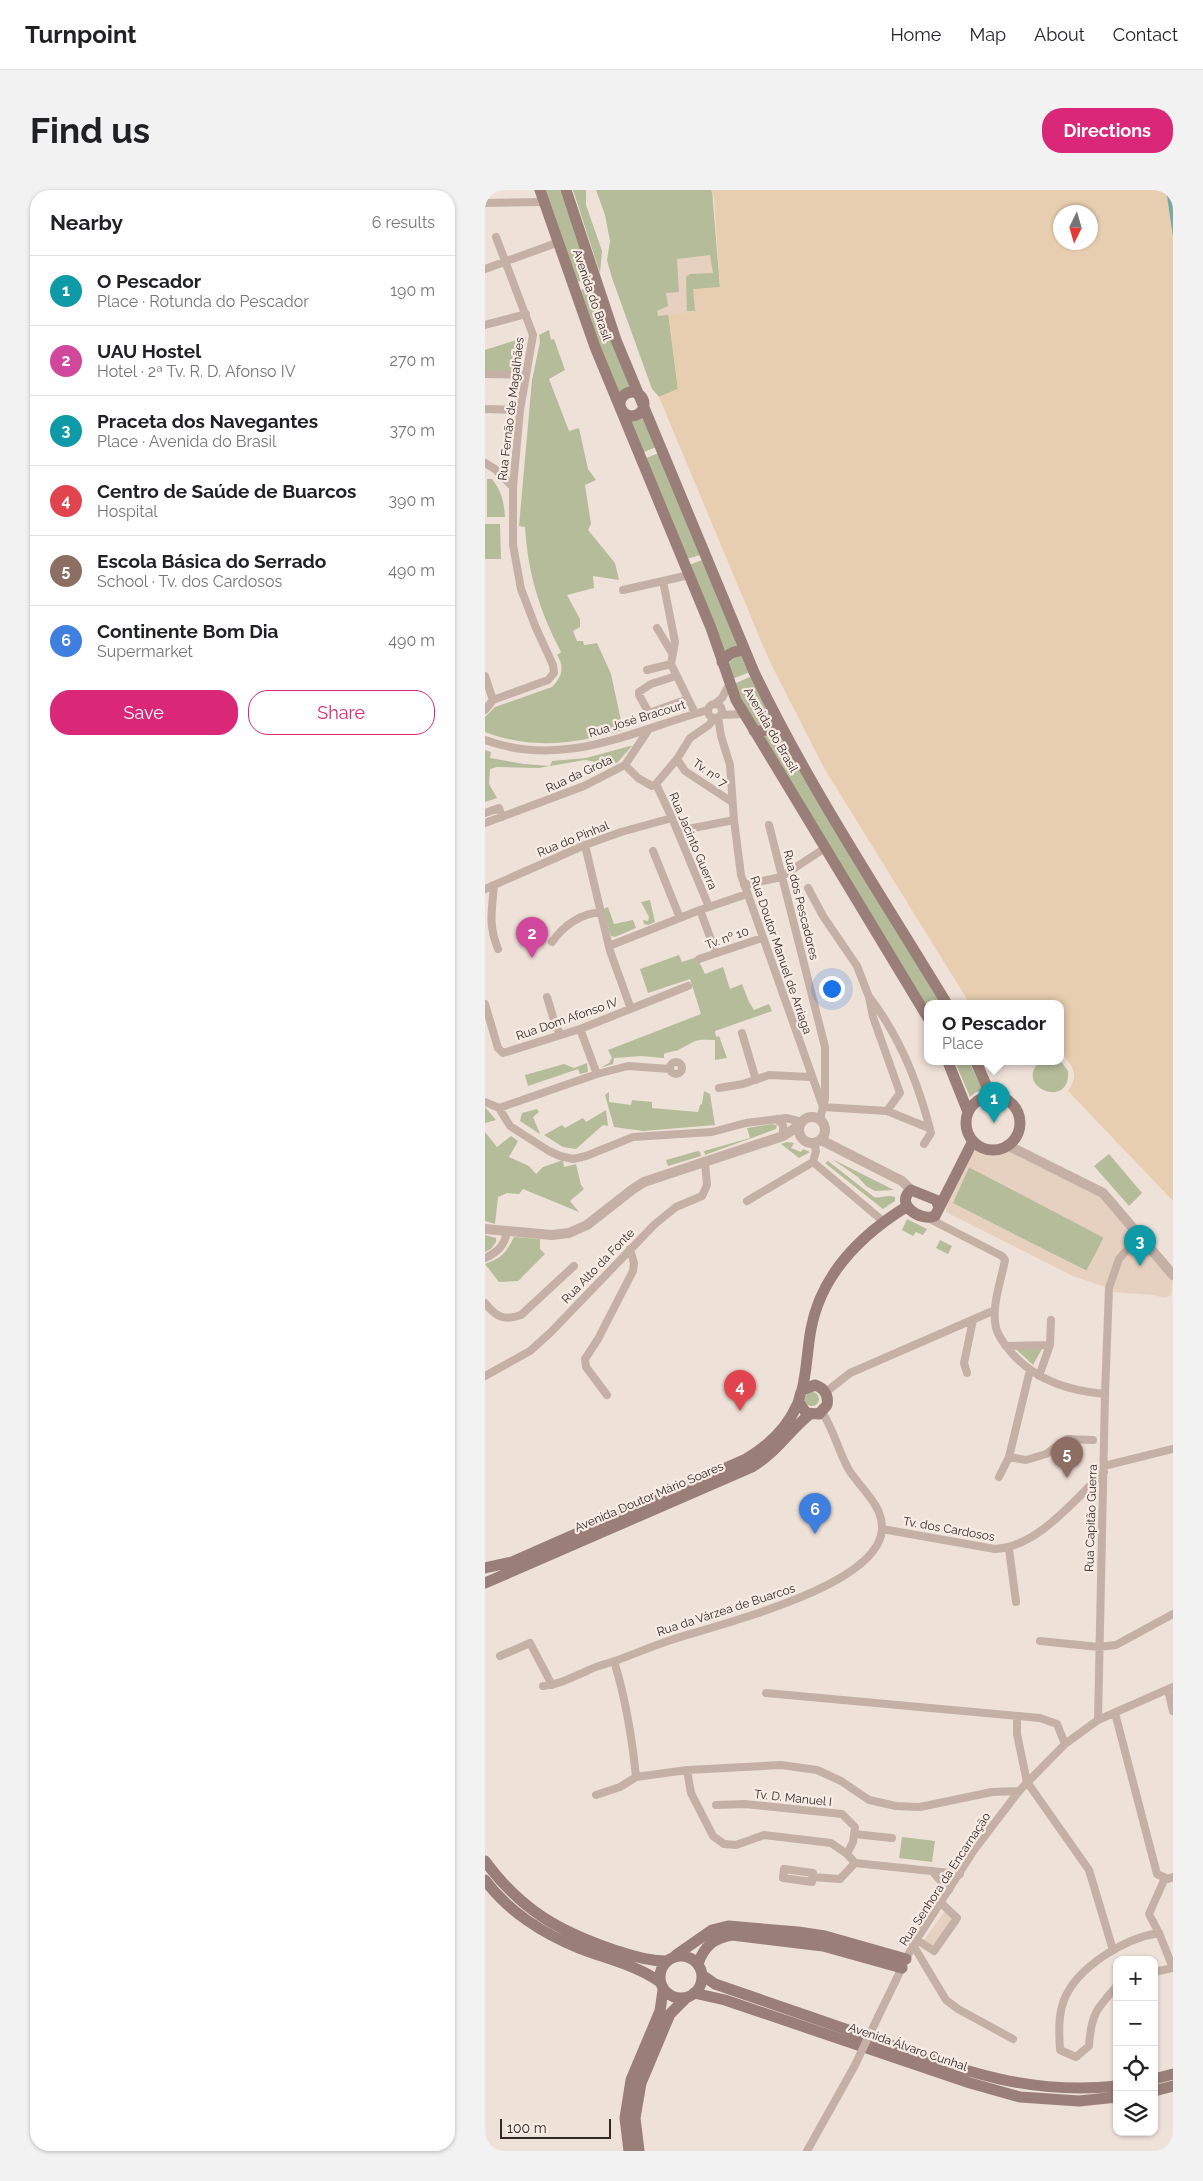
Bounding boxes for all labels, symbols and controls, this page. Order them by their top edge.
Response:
text: Turnpoint [25,20,137,49]
text: Home [890,24,941,45]
text: Map [969,24,1006,45]
text: About [1034,24,1085,45]
text: Contact [1113,24,1178,45]
button: Directions [1042,108,1173,153]
text: Find us [30,110,150,151]
north arrow [1053,205,1098,250]
text: Nearby [50,210,123,235]
text: 6 results [372,213,435,232]
street label: Avenida do Brasil [570,247,614,343]
text: O Pescador [97,270,201,292]
text: 1 [62,281,70,300]
text: 190 m [390,281,435,300]
text: Place · Rotunda do Pescador [97,292,309,311]
street label: Rua Fernão de Magalhães [495,336,527,481]
text: UAU Hostel [97,340,201,362]
text: 2 [61,351,71,370]
text: 270 m [390,351,435,370]
text: Hotel · 2ª Tv. R. D. Afonso IV [97,362,296,381]
text: Praceta dos Navegantes [97,410,318,432]
text: 3 [62,421,70,440]
text: 370 m [389,421,435,440]
text: Place · Avenida do Brasil [97,432,276,451]
text: Centro de Saúde de Buarcos [97,480,357,502]
text: 4 [61,491,71,510]
text: 390 m [389,491,435,510]
text: Hospital [97,502,158,521]
text: Escola Básica do Serrado [97,550,326,572]
text: 5 [62,561,70,580]
text: 490 m [388,561,435,580]
text: School · Tv. dos Cardosos [97,572,282,591]
text: Continente Bom Dia [97,620,278,642]
text: 6 [61,631,71,650]
text: 490 m [388,631,435,650]
text: Supermarket [97,642,193,661]
street label: Avenida do Brasil [741,685,801,776]
button: Save [50,690,238,735]
button: Share [248,690,435,735]
street label: Rua José Bracourt [587,698,687,740]
street label: Rua da Grota [544,752,614,796]
street label: Tv. nº 7 [690,756,730,790]
street label: Rua Jacinto Guerra [666,790,720,892]
street label: Rua do Pinhal [535,818,612,860]
street label: Rua dos Pescadores [781,849,821,962]
street label: Rua Doutor Manuel de Arriaga [747,874,815,1036]
pin: 2 [516,917,548,958]
street label: Tv. nº 10 [703,924,751,952]
your location [819,976,845,1002]
street label: Rua Dom Afonso IV [514,995,620,1043]
popup [924,1000,1064,1065]
text: O Pescador [942,1012,1046,1034]
text: Place [942,1034,983,1053]
pin: 1 [978,1082,1010,1123]
pin: 3 [1124,1225,1156,1266]
street label: Rua Alto da Fonte [559,1226,637,1306]
pin: 4 [724,1370,756,1411]
pin: 5 [1051,1437,1083,1478]
street label: Avenida Doutor Mário Soares [572,1459,726,1535]
street label: Rua Capitão Guerra [1082,1464,1100,1572]
pin: 6 [799,1493,831,1534]
street label: Tv. dos Cardosos [902,1514,996,1544]
street label: Rua da Várzea de Buarcos [655,1581,797,1639]
street label: Tv. D. Manuel I [753,1787,833,1809]
street label: Rua Senhora da Encarnação [897,1810,993,1948]
map controls [1113,1956,1158,2136]
button: + [1113,1956,1158,2001]
button: − [1113,2001,1158,2046]
street label: Avenida Álvaro Cunhal [847,2020,970,2074]
button: locate [1113,2046,1158,2091]
button: layers [1113,2091,1158,2136]
scale bar [500,2116,611,2139]
text: 100 m [507,2120,547,2136]

